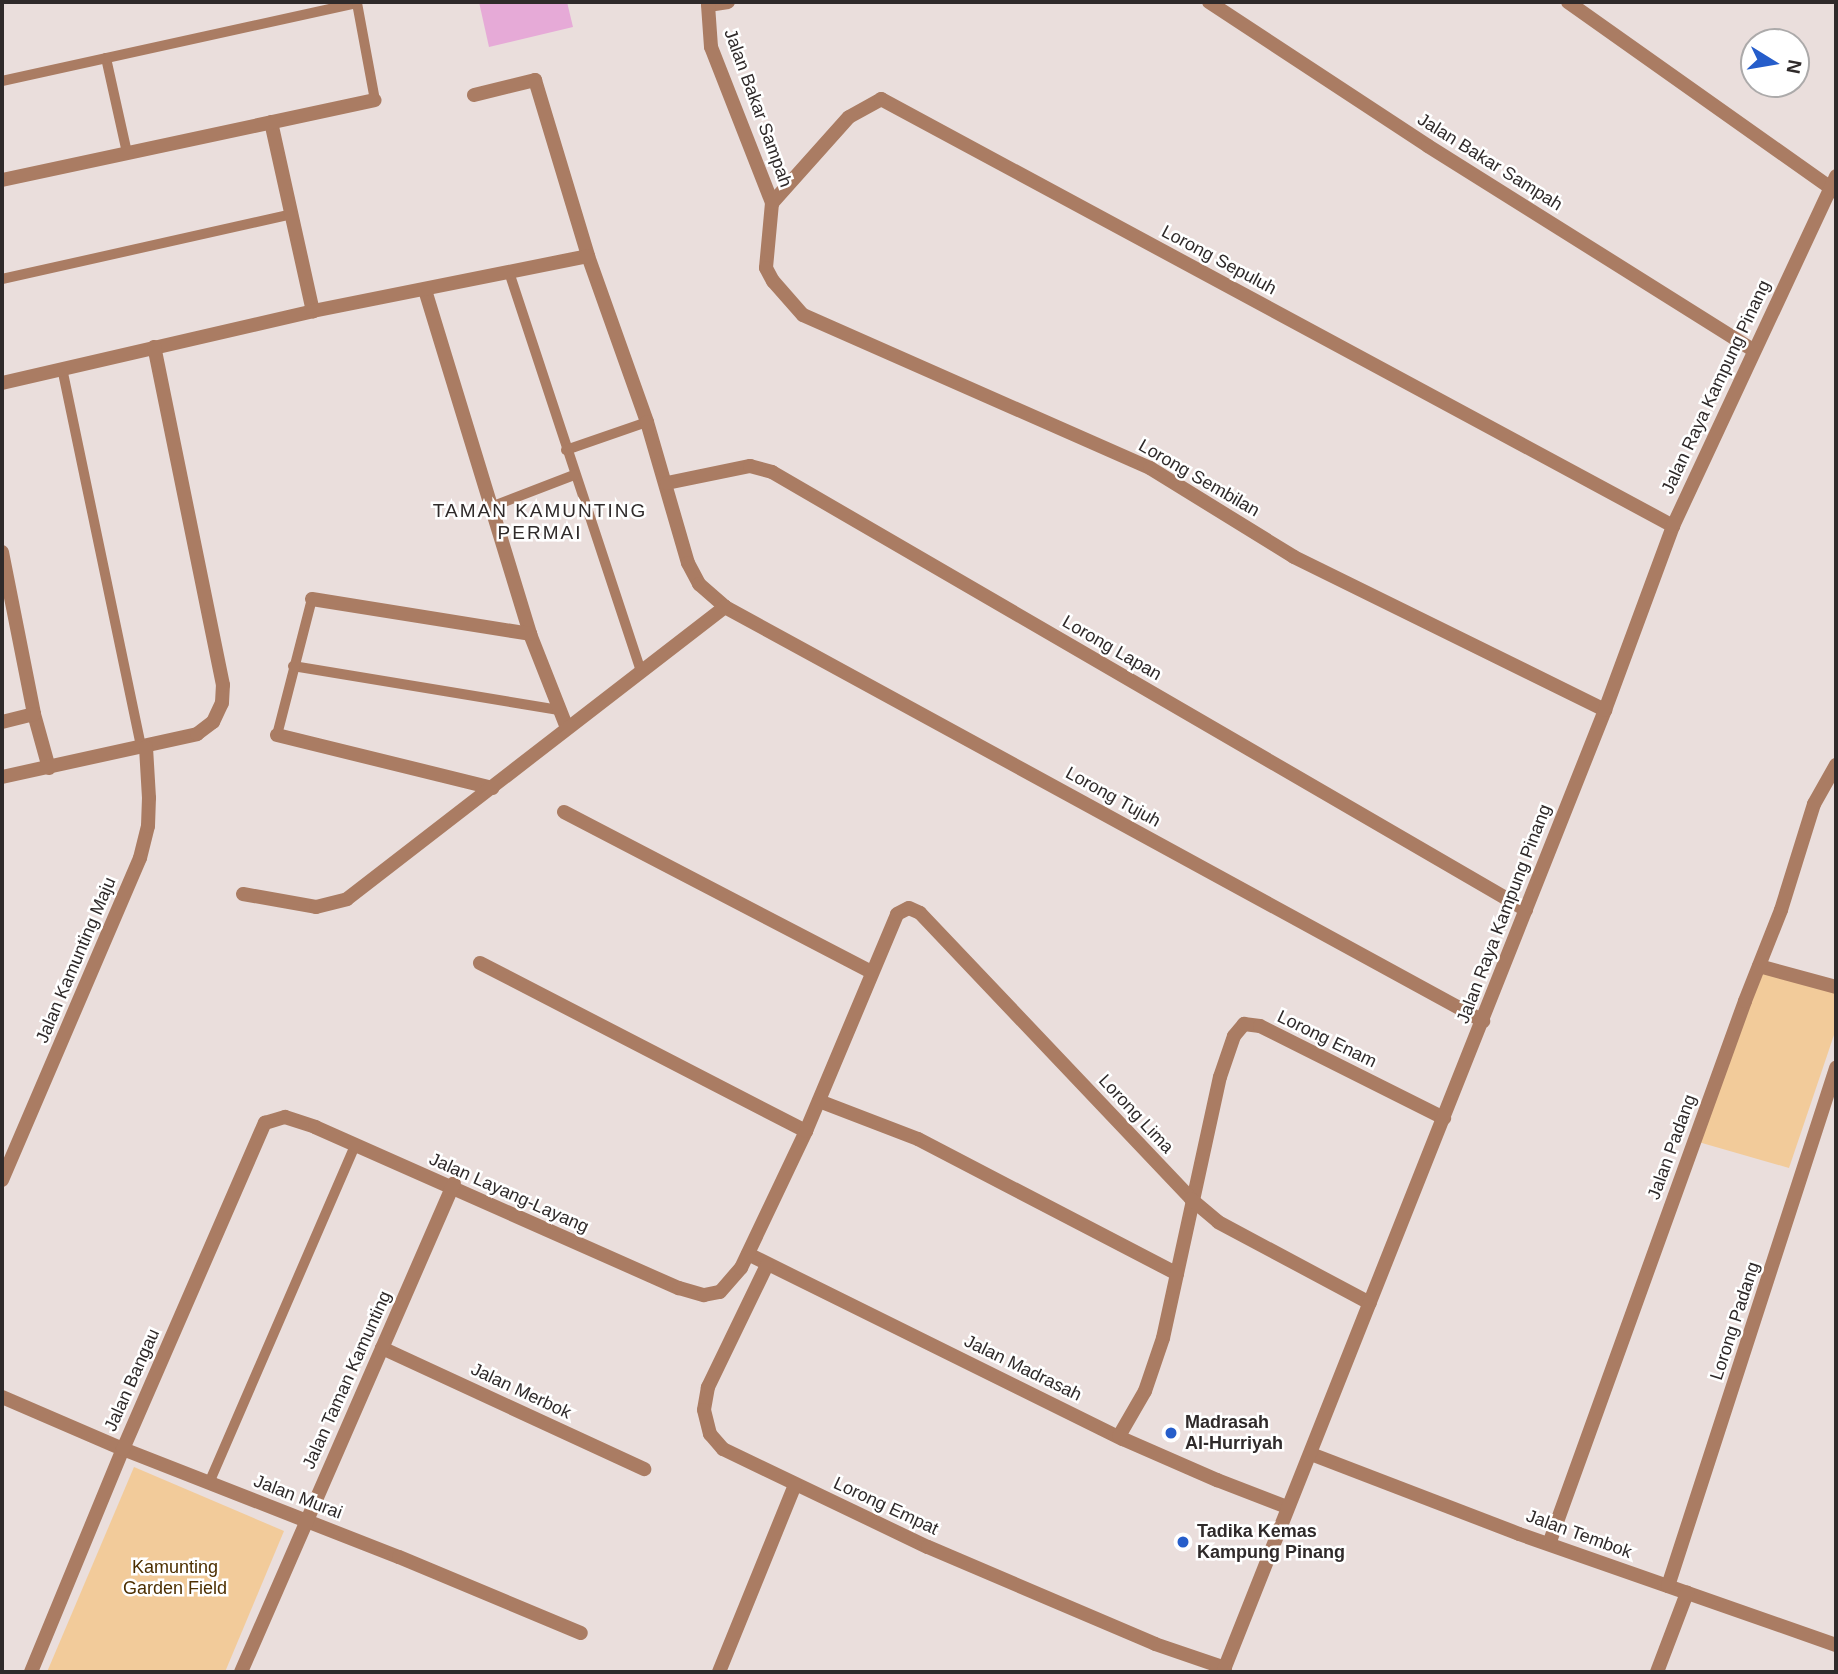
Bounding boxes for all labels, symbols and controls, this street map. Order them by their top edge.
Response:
street label: Jalan Bakar Sampah [719,26,797,190]
north arrow [1740,28,1810,98]
text: N [1783,58,1806,75]
street label: Jalan Bakar Sampah [1413,109,1567,215]
street label: Lorong Sepuluh [1158,221,1280,299]
street label: Jalan Raya Kampung Pinang [1657,277,1775,497]
street label: Lorong Sembilan [1135,435,1263,521]
district label: TAMAN KAMUNTING PERMAI [435,500,645,544]
street label: Lorong Lapan [1058,611,1166,685]
street label: Lorong Tujuh [1062,762,1164,832]
street label: Jalan Raya Kampung Pinang [1452,801,1556,1027]
street label: Jalan Kamunting Maju [31,874,121,1046]
street label: Lorong Enam [1274,1006,1380,1072]
street label: Lorong Lima [1094,1070,1178,1158]
street label: Jalan Padang [1643,1092,1701,1202]
street label: Jalan Layang-Layang [426,1148,592,1238]
street label: Lorong Padang [1706,1259,1764,1383]
street label: Jalan Taman Kamunting [298,1287,396,1473]
street label: Jalan Bangau [100,1325,164,1435]
street label: Jalan Madrasah [961,1330,1085,1406]
street label: Jalan Merbok [467,1358,575,1424]
place label: Madrasah Al-Hurriyah [1185,1412,1283,1454]
marker: Madrasah Al-Hurriyah [1163,1425,1179,1441]
street label: Jalan Murai [251,1470,345,1524]
street label: Lorong Empat [830,1472,942,1540]
street label: Jalan Tembok [1523,1505,1635,1563]
place label: Tadika Kemas Kampung Pinang [1197,1521,1345,1564]
marker: Tadika Kemas Kampung Pinang [1175,1534,1191,1550]
park label: Kamunting Garden Field [123,1557,227,1600]

